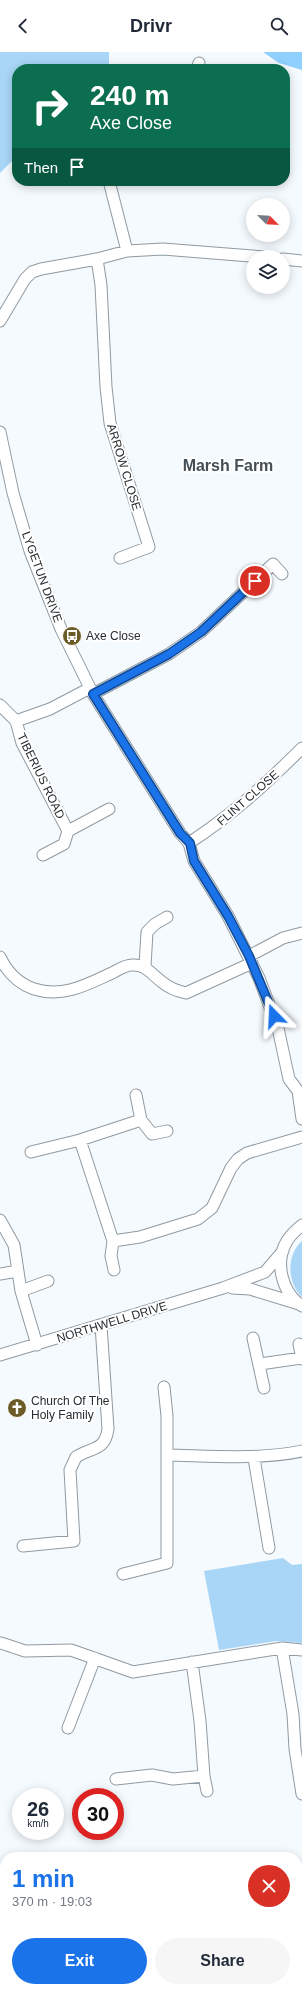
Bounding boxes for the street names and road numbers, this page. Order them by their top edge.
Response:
street label: ARROW CLOSE [104,422,144,512]
street label: LYGETUN DRIVE [19,530,65,624]
street label: TIBERIUS ROAD [14,731,68,821]
street label: FLINT CLOSE [214,767,282,829]
street label: NORTHWELL DRIVE [55,1299,169,1345]

